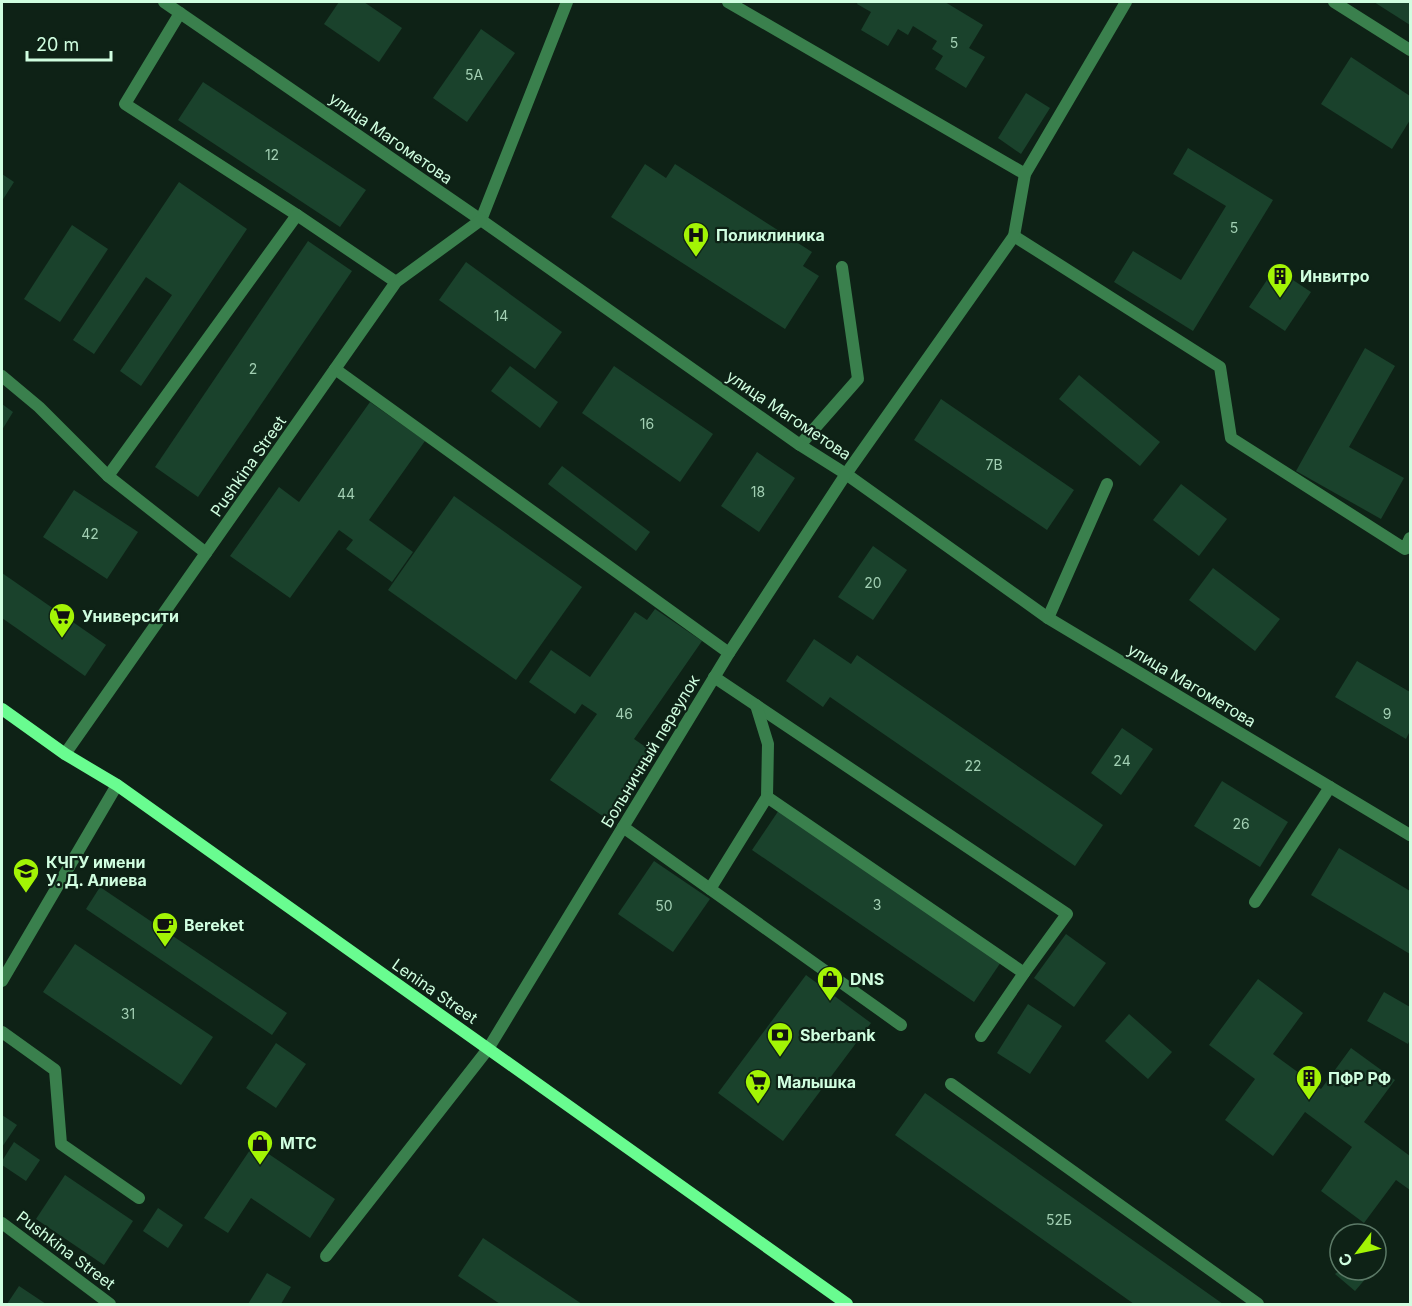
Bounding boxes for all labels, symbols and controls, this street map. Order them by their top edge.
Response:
scale bar [27,24,111,62]
text: 20 m [36,34,79,55]
house number: 5 [950,34,958,51]
house number: 5А [465,66,483,83]
street label: улица Магометова [325,88,457,188]
house number: 12 [265,146,279,163]
house number: 5 [1230,219,1238,236]
hospital icon: Поликлиника [681,220,711,258]
place label: Поликлиника [716,225,825,245]
building icon: Инвитро [1265,261,1295,299]
place label: Инвитро [1300,266,1370,286]
house number: 14 [494,307,508,324]
house number: 2 [249,360,257,377]
street label: улица Магометова [723,366,855,464]
street label: Pushkina Street [206,412,290,520]
house number: 16 [640,415,654,432]
house number: 7В [985,456,1003,473]
house number: 18 [751,483,765,500]
house number: 44 [337,485,355,502]
house number: 42 [81,525,99,542]
house number: 20 [864,574,882,591]
supermarket icon: Университи [47,601,77,639]
place label: Университи [82,606,179,626]
street label: улица Магометова [1124,639,1260,731]
street label: Больничный переулок [596,671,704,831]
house number: 46 [615,705,633,722]
house number: 9 [1383,705,1391,722]
house number: 24 [1113,752,1131,769]
house number: 22 [964,757,982,774]
house number: 26 [1232,815,1250,832]
place label: КЧГУ имени У. Д. Алиева [46,852,147,890]
school or university icon: КЧГУ имени У. Д. Алиева [11,856,41,894]
house number: 3 [873,896,881,913]
house number: 50 [655,897,673,914]
cafe icon: Bereket [150,910,180,948]
place label: Bereket [184,915,244,935]
street label: Lenina Street [388,954,482,1028]
shop icon: DNS [815,964,845,1002]
place label: DNS [850,969,884,989]
house number: 31 [121,1005,135,1022]
bank icon: Sberbank [765,1020,795,1058]
place label: Sberbank [800,1025,876,1045]
building icon: ПФР РФ [1294,1063,1324,1101]
supermarket icon: Малышка [743,1067,773,1105]
place label: ПФР РФ [1328,1068,1391,1088]
place label: Малышка [777,1072,856,1092]
shop icon: МТС [245,1128,275,1166]
place label: МТС [280,1133,317,1153]
street label: Pushkina Street [13,1206,119,1294]
house number: 52Б [1046,1211,1072,1228]
north arrow [1328,1222,1388,1282]
text: С [1334,1249,1357,1270]

